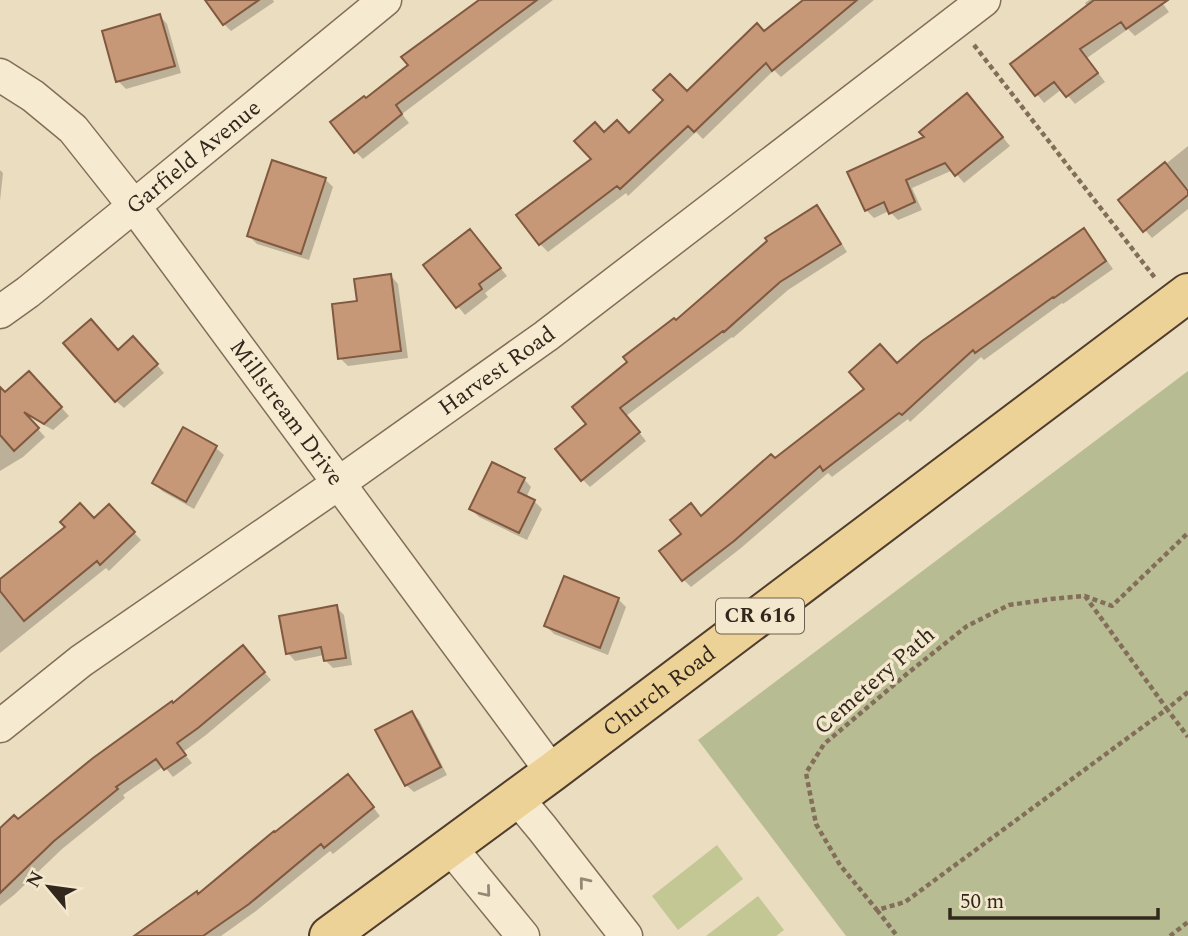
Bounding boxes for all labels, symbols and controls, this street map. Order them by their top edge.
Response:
street label: Garfield Avenue [118,91,269,223]
street label: Harvest Road [431,317,563,425]
street label: Millstream Drive [221,332,352,493]
road number: CR 616 [716,598,804,634]
street label: Cemetery Path [807,618,943,744]
street label: Church Road [595,637,723,746]
north arrow [14,852,84,922]
text: N [19,866,52,893]
scale bar [950,876,1158,920]
one-way arrow [580,877,592,890]
one-way arrow [478,884,491,896]
text: 50 m [960,886,1004,918]

